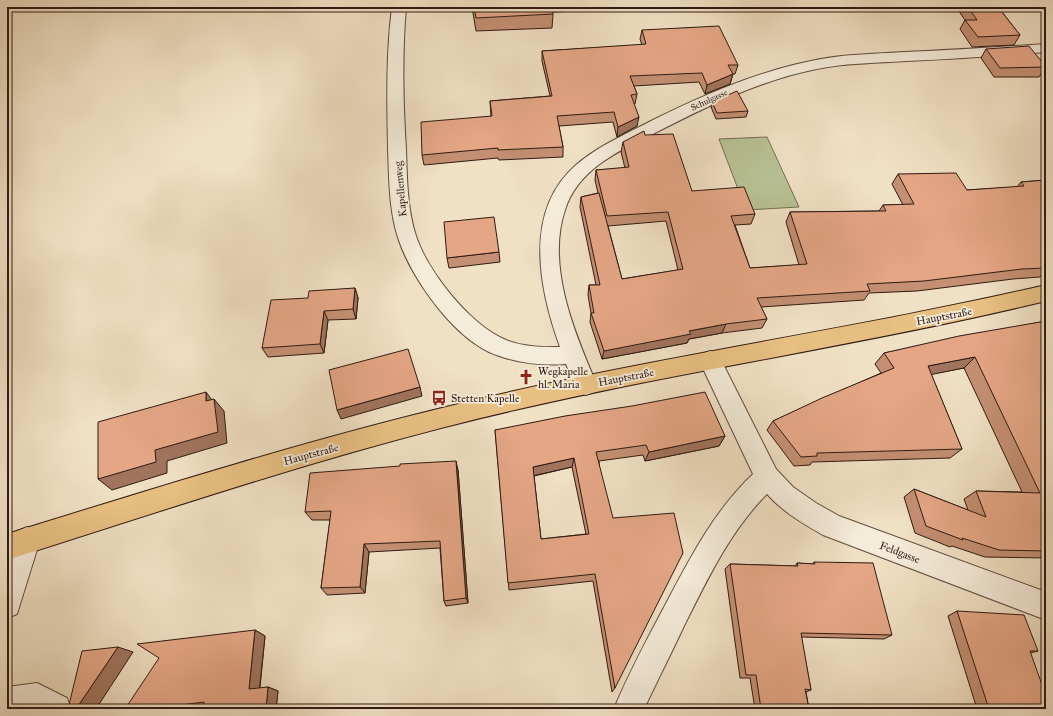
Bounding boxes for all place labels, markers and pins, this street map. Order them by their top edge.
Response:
place label: Wegkapelle hl. Maria [538,365,588,391]
church icon: Wegkapelle hl. Maria [517,368,535,386]
bus stop icon: Stetten Kapelle [430,389,448,407]
place label: Stetten Kapelle [451,392,520,405]

